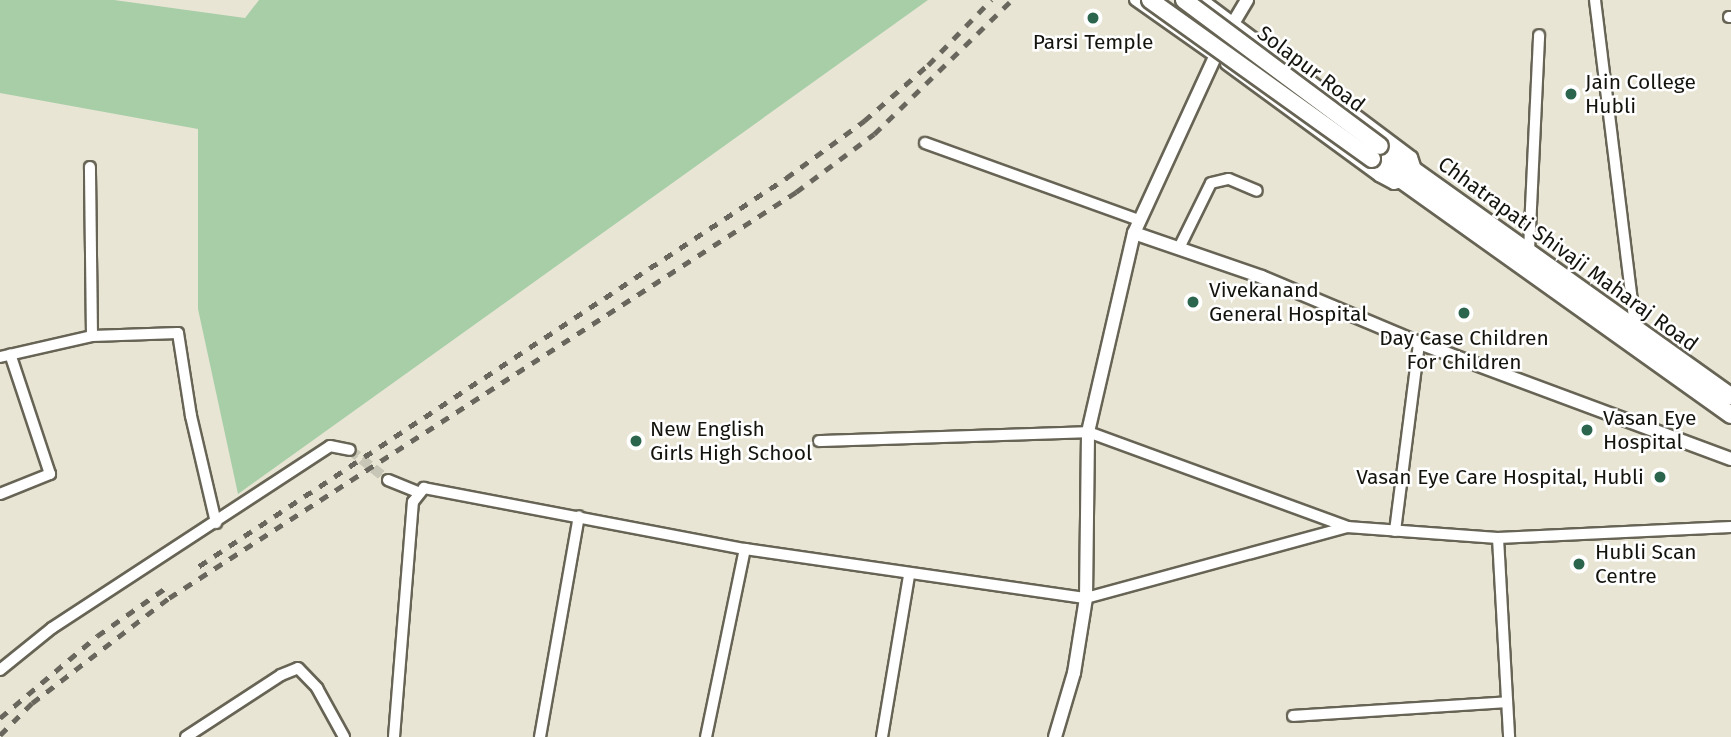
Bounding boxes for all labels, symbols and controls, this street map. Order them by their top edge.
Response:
marker: Parsi Temple [1085,10,1101,26]
street label: Solapur Road [1252,20,1370,118]
place label: Parsi Temple [1033,29,1153,55]
place label: Jain College Hubli [1585,69,1696,119]
marker: Jain College Hubli [1563,86,1579,102]
street label: Chhatrapati Shivaji Maharaj Road [1433,151,1703,357]
place label: Vivekanand General Hospital [1209,277,1367,327]
marker: Vivekanand General Hospital [1183,292,1203,312]
marker: Day Case Children For Children [1454,303,1474,323]
place label: Day Case Children For Children [1379,325,1549,375]
place label: Vasan Eye Hospital [1603,405,1696,455]
place label: New English Girls High School [650,416,812,466]
marker: Vasan Eye Hospital [1577,420,1597,440]
marker: New English Girls High School [628,433,644,449]
place label: Vasan Eye Care Hospital, Hubli [1356,464,1644,490]
marker: Vasan Eye Care Hospital, Hubli [1650,467,1670,487]
place label: Hubli Scan Centre [1595,539,1697,589]
marker: Hubli Scan Centre [1569,554,1589,574]

